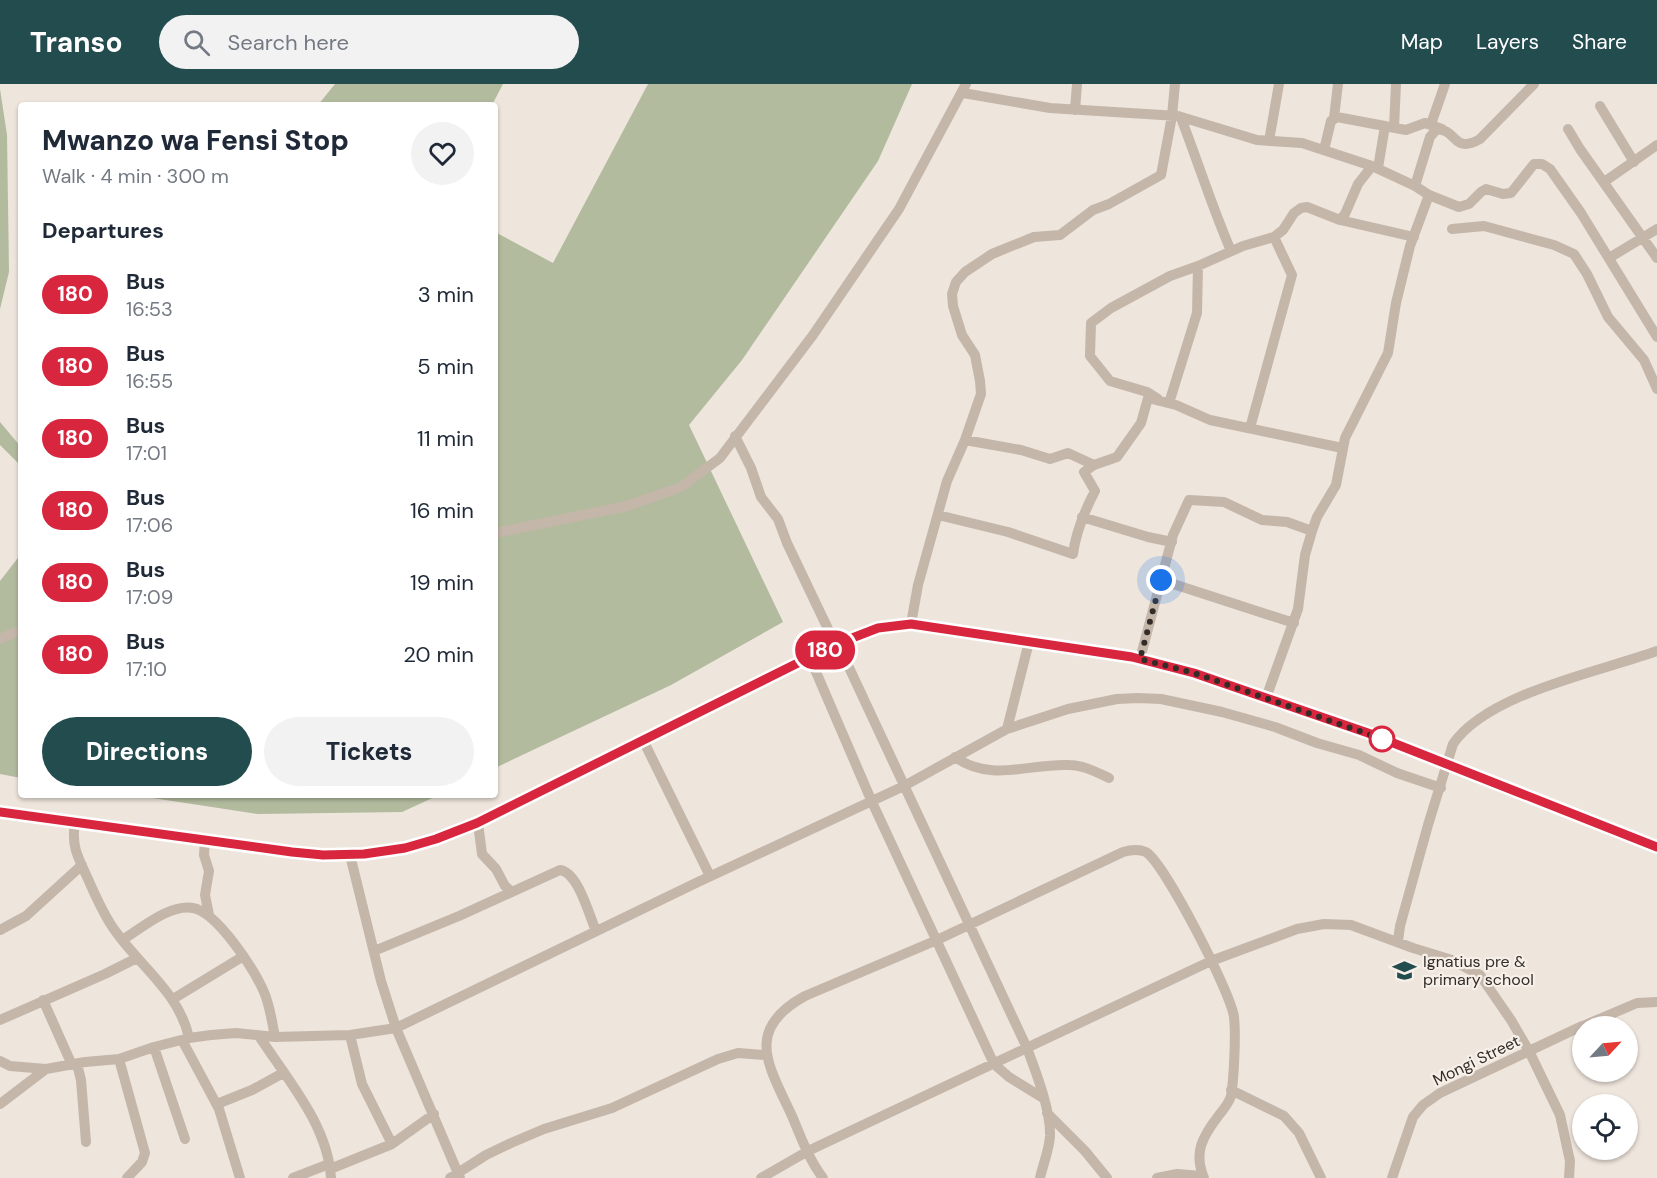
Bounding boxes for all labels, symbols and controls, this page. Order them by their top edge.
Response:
search box [159,15,579,69]
text: Transo [30,24,123,61]
icon: search [180,26,213,59]
text: Search here [228,28,349,57]
text: Map [1401,28,1443,56]
text: Layers [1476,28,1539,56]
text: Share [1572,28,1627,56]
text: Mwanzo wa Fensi Stop [42,122,349,159]
button: heart [411,122,474,185]
text: Walk · 4 min · 300 m [42,163,229,189]
text: Departures [42,216,164,245]
text: Bus [126,267,165,296]
text: 180 [57,280,93,308]
text: 3 min [418,280,474,309]
text: 16:53 [126,296,173,322]
text: Bus [126,339,165,368]
text: 180 [57,352,93,380]
text: 5 min [417,352,474,381]
text: 16:55 [126,368,173,394]
text: Bus [126,411,165,440]
text: 180 [57,424,93,452]
text: 11 min [417,424,474,453]
text: 17:01 [126,440,167,466]
text: Bus [126,483,165,512]
text: 180 [57,496,93,524]
text: 16 min [410,496,474,525]
text: 17:06 [126,512,173,538]
text: Bus [126,555,165,584]
your location [1146,565,1176,595]
text: 180 [57,568,93,596]
text: 19 min [410,568,474,597]
text: 17:09 [126,584,173,610]
text: Bus [126,627,165,656]
line badge: 180 [790,630,860,670]
text: 180 [807,636,843,664]
text: 180 [57,640,93,668]
text: 20 min [403,640,474,669]
text: 17:10 [126,656,167,682]
button: Directions [42,717,252,786]
button: Tickets [264,717,474,786]
unlabelled marker [1369,726,1395,752]
place label: Ignatius pre & primary school [1423,951,1534,990]
school or university icon: Ignatius pre & primary school [1392,957,1418,983]
north arrow [1572,1016,1638,1082]
map controls [1572,1016,1638,1160]
street label: Mongi Street [1429,1030,1523,1091]
button: locate [1572,1094,1638,1160]

